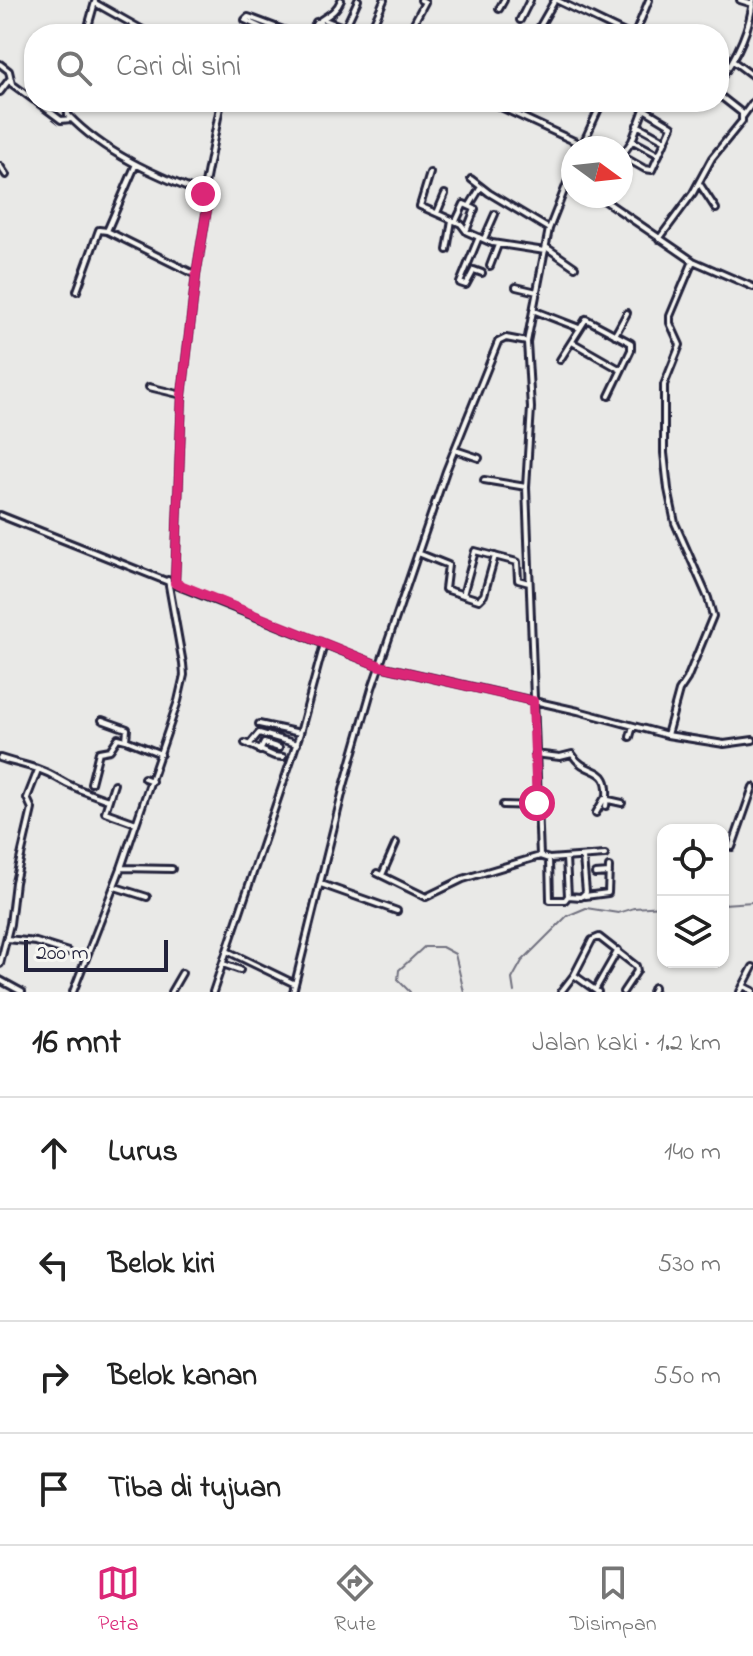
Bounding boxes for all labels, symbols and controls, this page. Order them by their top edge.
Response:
search box [24,24,729,112]
icon: search [52,46,96,90]
text: Cari di sini [116,46,242,90]
north arrow [561,136,633,208]
route end [185,176,221,212]
route start [519,785,555,821]
map controls [657,824,729,968]
button: locate [657,824,729,896]
button: layers [657,896,729,968]
scale bar [24,936,168,972]
text: 200 m [36,938,89,970]
text: 16 mnt [32,1019,121,1069]
text: Jalan kaki · 1.2 km [532,1025,721,1063]
icon: ahead [32,1131,76,1175]
text: Lurus [108,1131,178,1175]
text: 140 m [664,1134,721,1172]
icon: left [32,1243,76,1287]
text: Belok kiri [108,1243,215,1287]
text: 530 m [657,1246,721,1284]
icon: right [32,1355,76,1399]
text: Belok kanan [108,1355,257,1399]
text: 550 m [653,1358,721,1396]
icon: arrive [32,1467,76,1511]
text: Tiba di tujuan [108,1467,281,1511]
tab: Peta [96,1561,140,1641]
tab: Rute [333,1561,377,1641]
tab: Disimpan [570,1561,657,1641]

